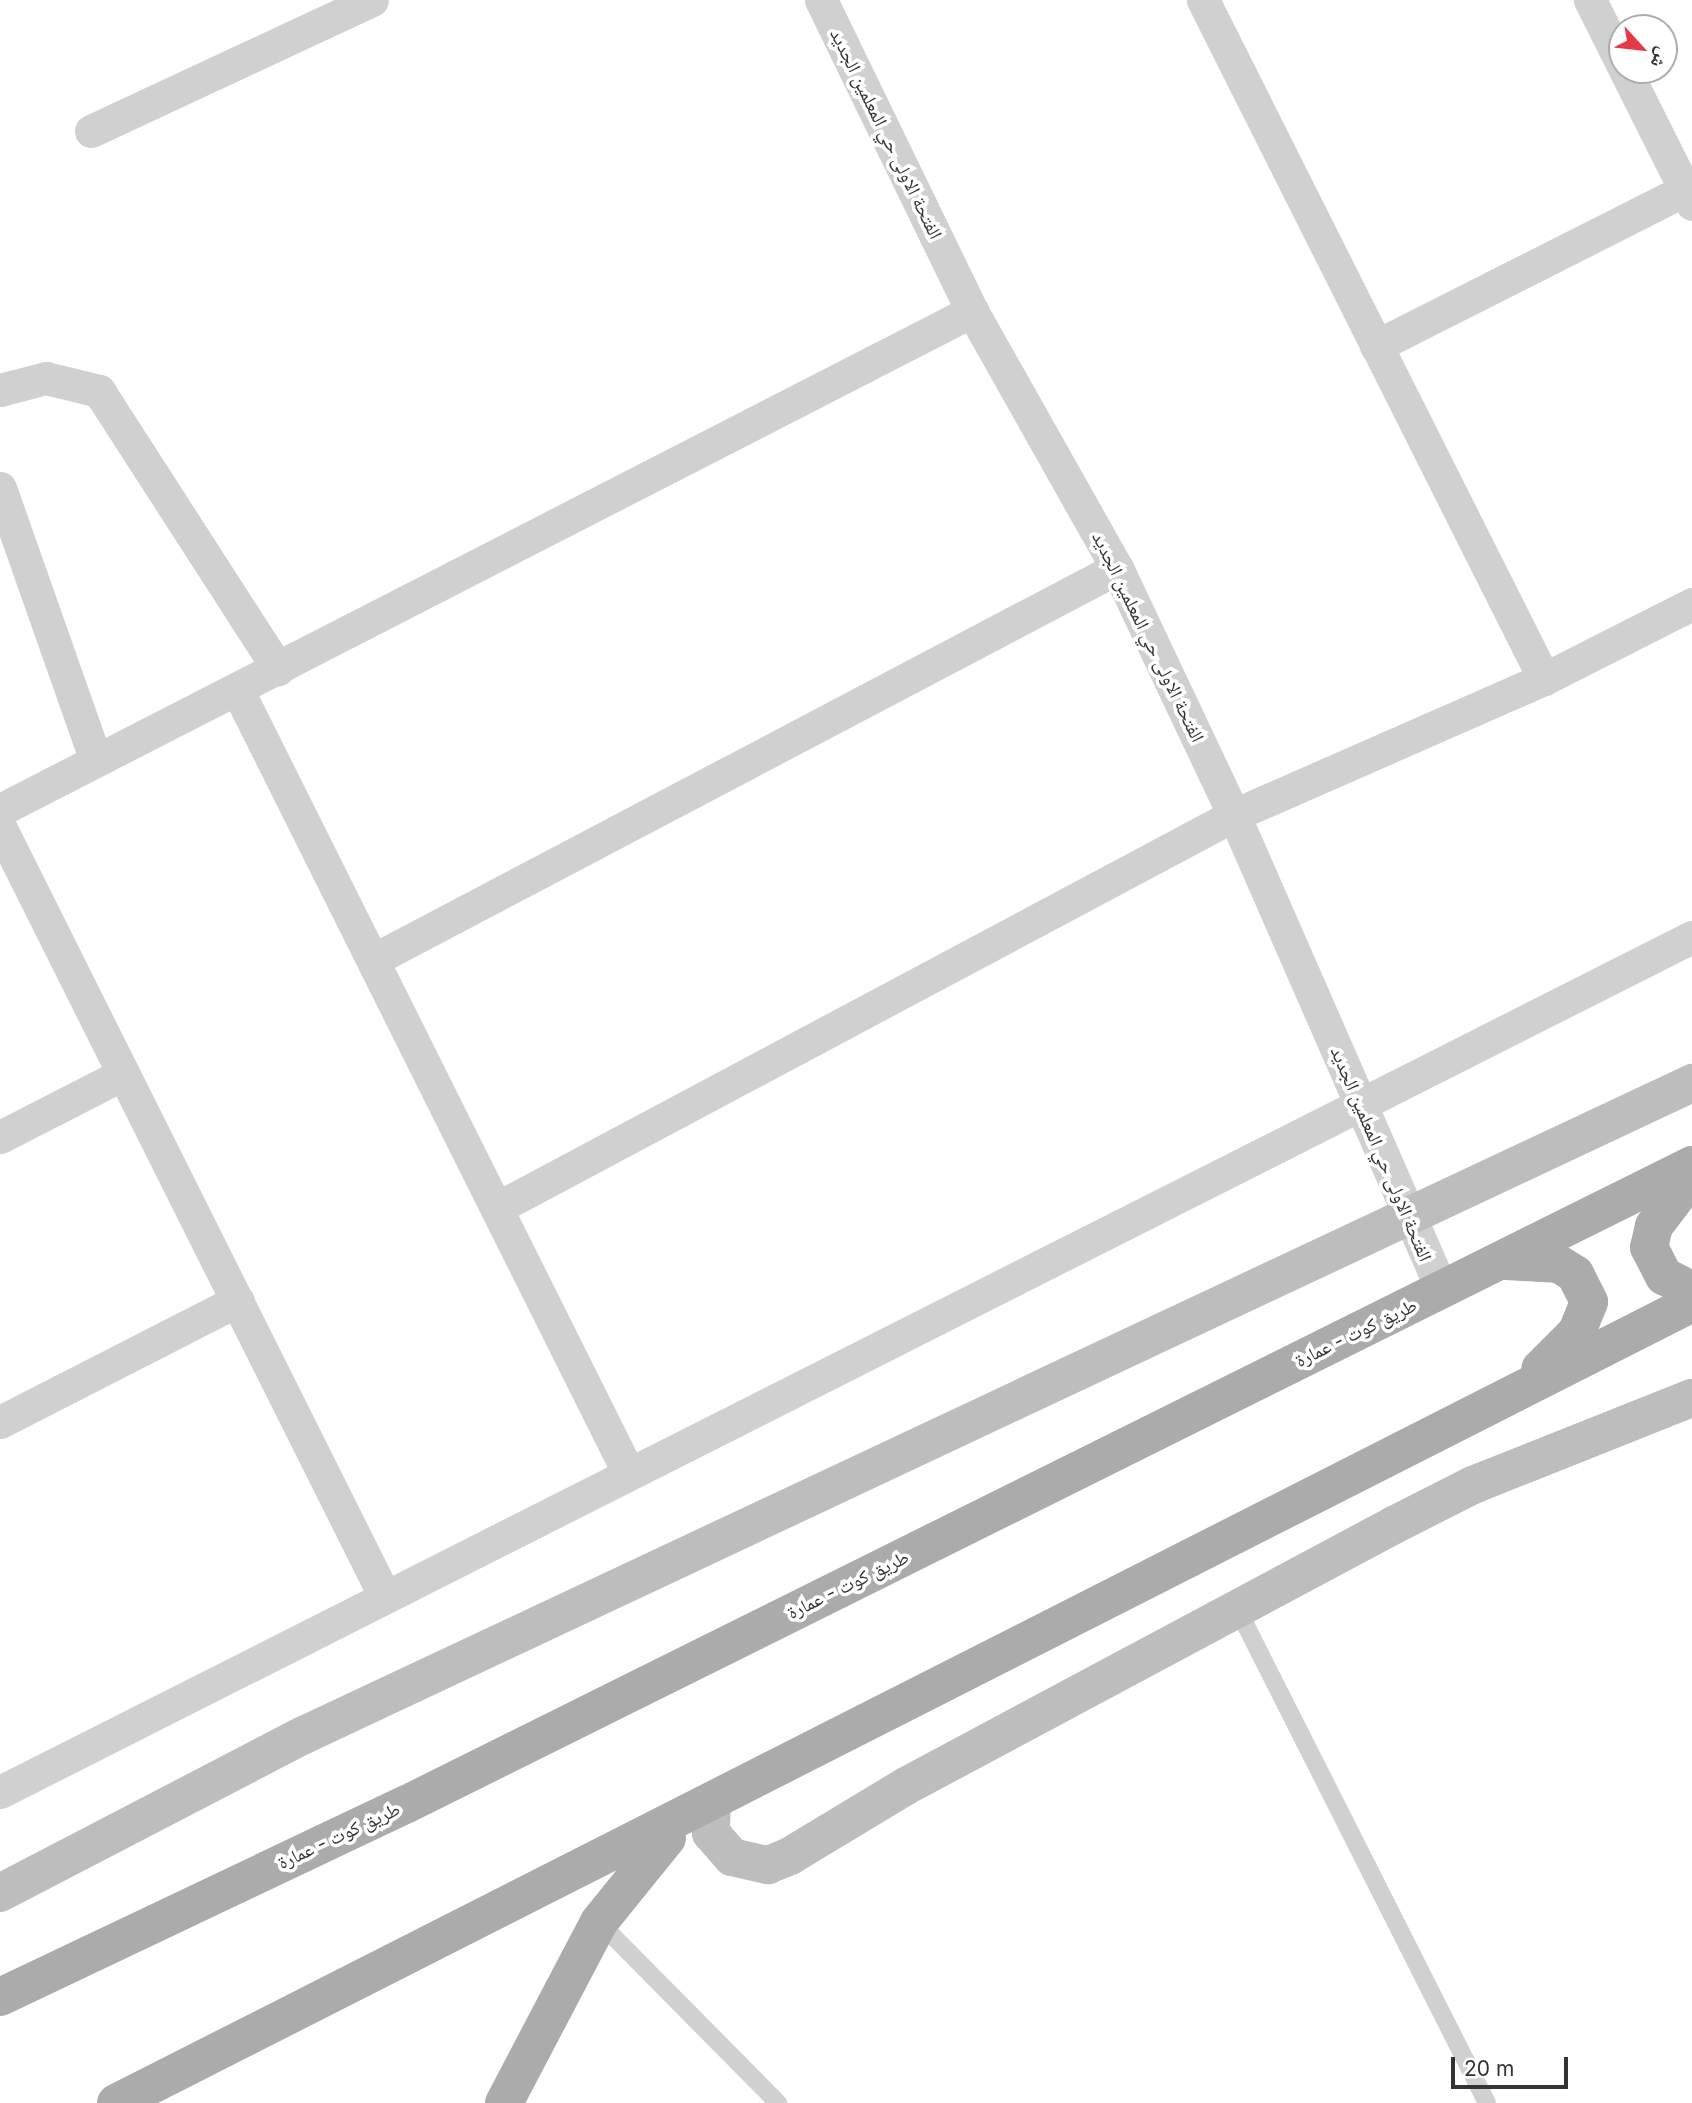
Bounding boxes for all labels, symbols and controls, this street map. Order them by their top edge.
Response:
north arrow [1608,14,1678,84]
street label: الفتحة الاولى حي المعلمين الجديد [825,25,947,243]
text: ش [1646,44,1675,72]
street label: الفتحة الاولى حي المعلمين الجديد [1087,528,1209,746]
street label: الفتحة الاولى حي المعلمين الجديد [1325,1043,1437,1265]
street label: طريق كوت - عمارة [1291,1294,1421,1372]
street label: طريق كوت - عمارة [783,1546,913,1624]
street label: طريق كوت - عمارة [274,1798,404,1874]
scale bar [1454,2044,1571,2088]
text: 20 m [1464,2056,1514,2081]

